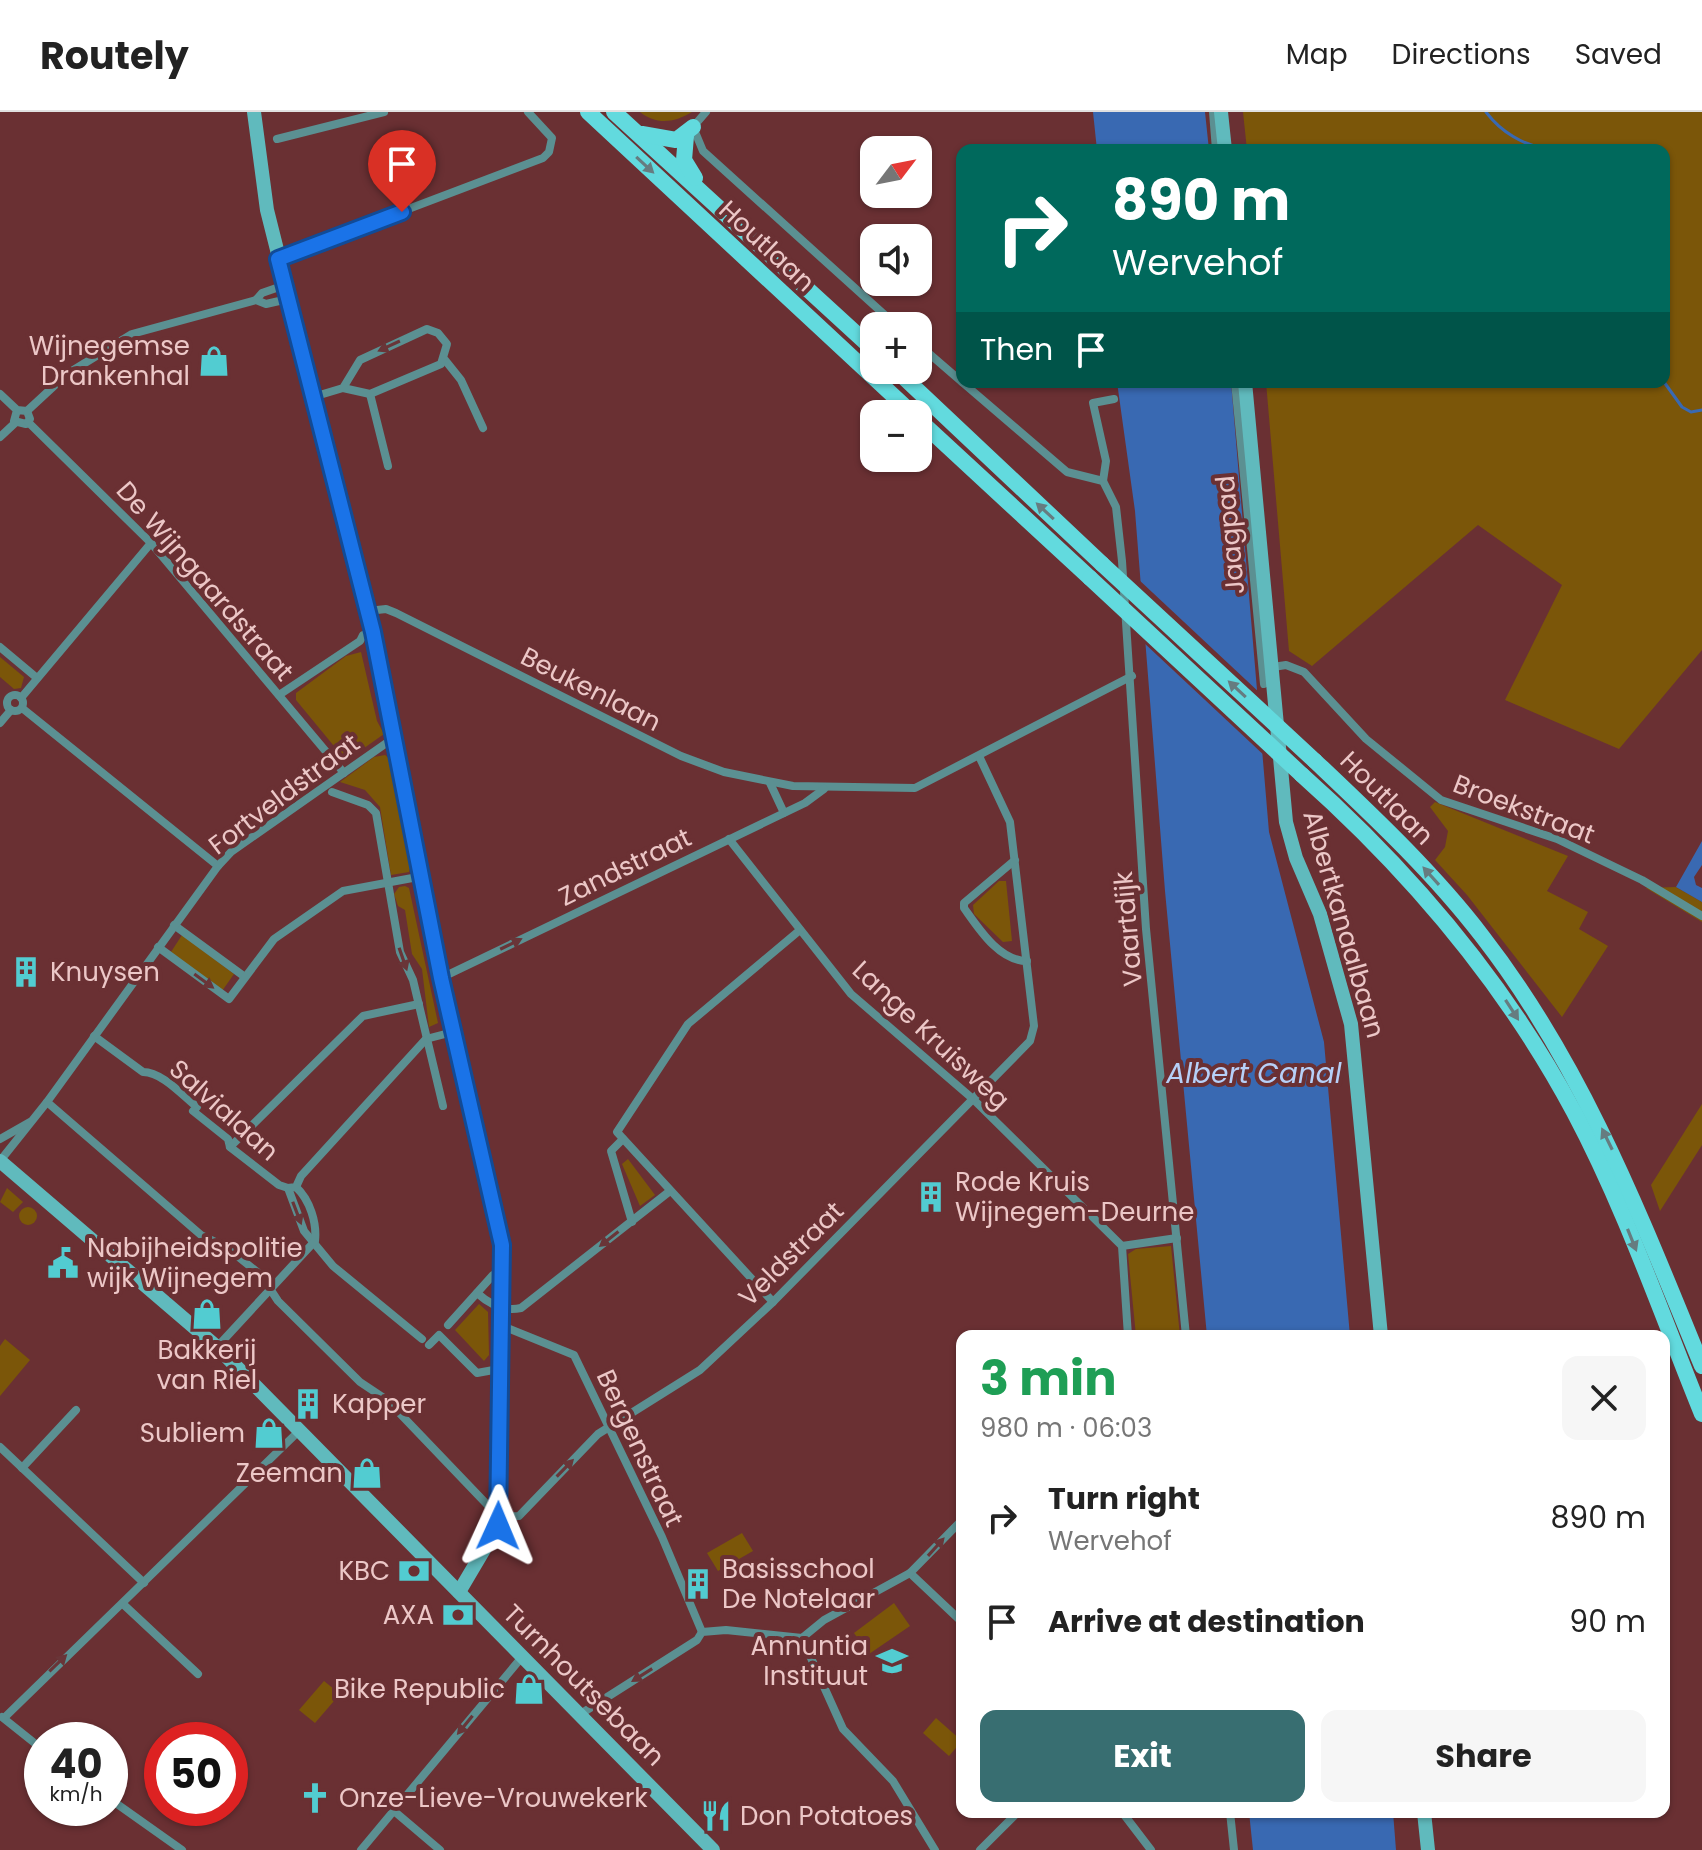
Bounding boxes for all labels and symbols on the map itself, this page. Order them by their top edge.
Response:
pin [368,130,436,212]
north arrow [860,136,932,208]
one-way arrow [636,156,655,174]
street label: Houtlaan [711,192,823,300]
place label: Wijnegemse Drankenhal [29,328,190,394]
one-way arrow [377,339,401,353]
shop icon: Wijnegemse Drankenhal [197,344,231,378]
street label: De Wijngaardstraat [108,473,302,689]
street label: Jaagpad [1207,474,1253,596]
one-way arrow [1036,502,1055,520]
street label: Beukenlaan [515,638,667,740]
one-way arrow [1228,680,1247,698]
street label: Fortveldstraat [201,725,367,863]
street label: Houtlaan [1332,743,1442,853]
street label: Broekstraat [1448,765,1600,853]
street label: Albertkanaalbaan [1294,806,1394,1042]
street label: Zandstraat [553,819,697,915]
one-way arrow [1422,867,1440,886]
street label: Vaartdijk [1105,869,1151,988]
one-way arrow [500,937,523,951]
one-way arrow [398,947,410,971]
street label: Lange Kruisweg [844,953,1018,1117]
place label: Knuysen [50,954,160,990]
building icon: Knuysen [9,955,43,989]
one-way arrow [194,973,214,989]
one-way arrow [1504,999,1518,1021]
street label: Salvialaan [161,1051,287,1169]
water label: Albert Canal [1165,1054,1342,1093]
one-way arrow [1600,1127,1614,1151]
place label: Rode Kruis Wijnegem-Deurne [955,1164,1194,1230]
building icon: Rode Kruis Wijnegem-Deurne [914,1180,948,1214]
street label: Veldstraat [731,1194,851,1314]
one-way arrow [291,1201,304,1225]
one-way arrow [1625,1228,1638,1252]
place label: Nabijheidspolitie wijk Wijnegem [87,1230,303,1296]
one-way arrow [599,1231,619,1247]
public building icon: Nabijheidspolitie wijk Wijnegem [46,1246,80,1280]
shop icon: Bakkerij van Riel [190,1297,224,1331]
place label: Bakkerij van Riel [157,1332,257,1398]
street label: Bergenstraat [588,1364,692,1532]
place label: Kapper [332,1386,426,1422]
building icon: Kapper [291,1387,325,1421]
place label: Subliem [140,1415,245,1451]
shop icon: Subliem [252,1416,286,1450]
place label: Zeeman [236,1455,343,1491]
shop icon: Zeeman [350,1456,384,1490]
one-way arrow [555,1459,574,1478]
position arrow [456,1484,540,1568]
one-way arrow [927,1537,944,1557]
place label: Basisschool De Notelaar [722,1551,875,1617]
place label: KBC [338,1553,390,1589]
bank icon: KBC [397,1554,431,1588]
building icon: Basisschool De Notelaar [681,1567,715,1601]
street label: Turnhoutsebaan [495,1596,673,1774]
place label: AXA [383,1597,434,1633]
bank icon: AXA [441,1598,475,1632]
place label: Annuntia Instituut [750,1628,868,1694]
school or university icon: Annuntia Instituut [875,1644,909,1678]
one-way arrow [49,1654,68,1672]
one-way arrow [631,1667,653,1681]
place label: Bike Republic [334,1671,505,1707]
shop icon: Bike Republic [512,1672,546,1706]
one-way arrow [457,1715,474,1735]
speed limit sign: 50 [144,1722,248,1826]
place label: Onze-Lieve-Vrouwekerk [339,1780,648,1816]
church icon: Onze-Lieve-Vrouwekerk [298,1781,332,1815]
place label: Don Potatoes [740,1798,913,1834]
restaurant icon: Don Potatoes [699,1799,733,1833]

